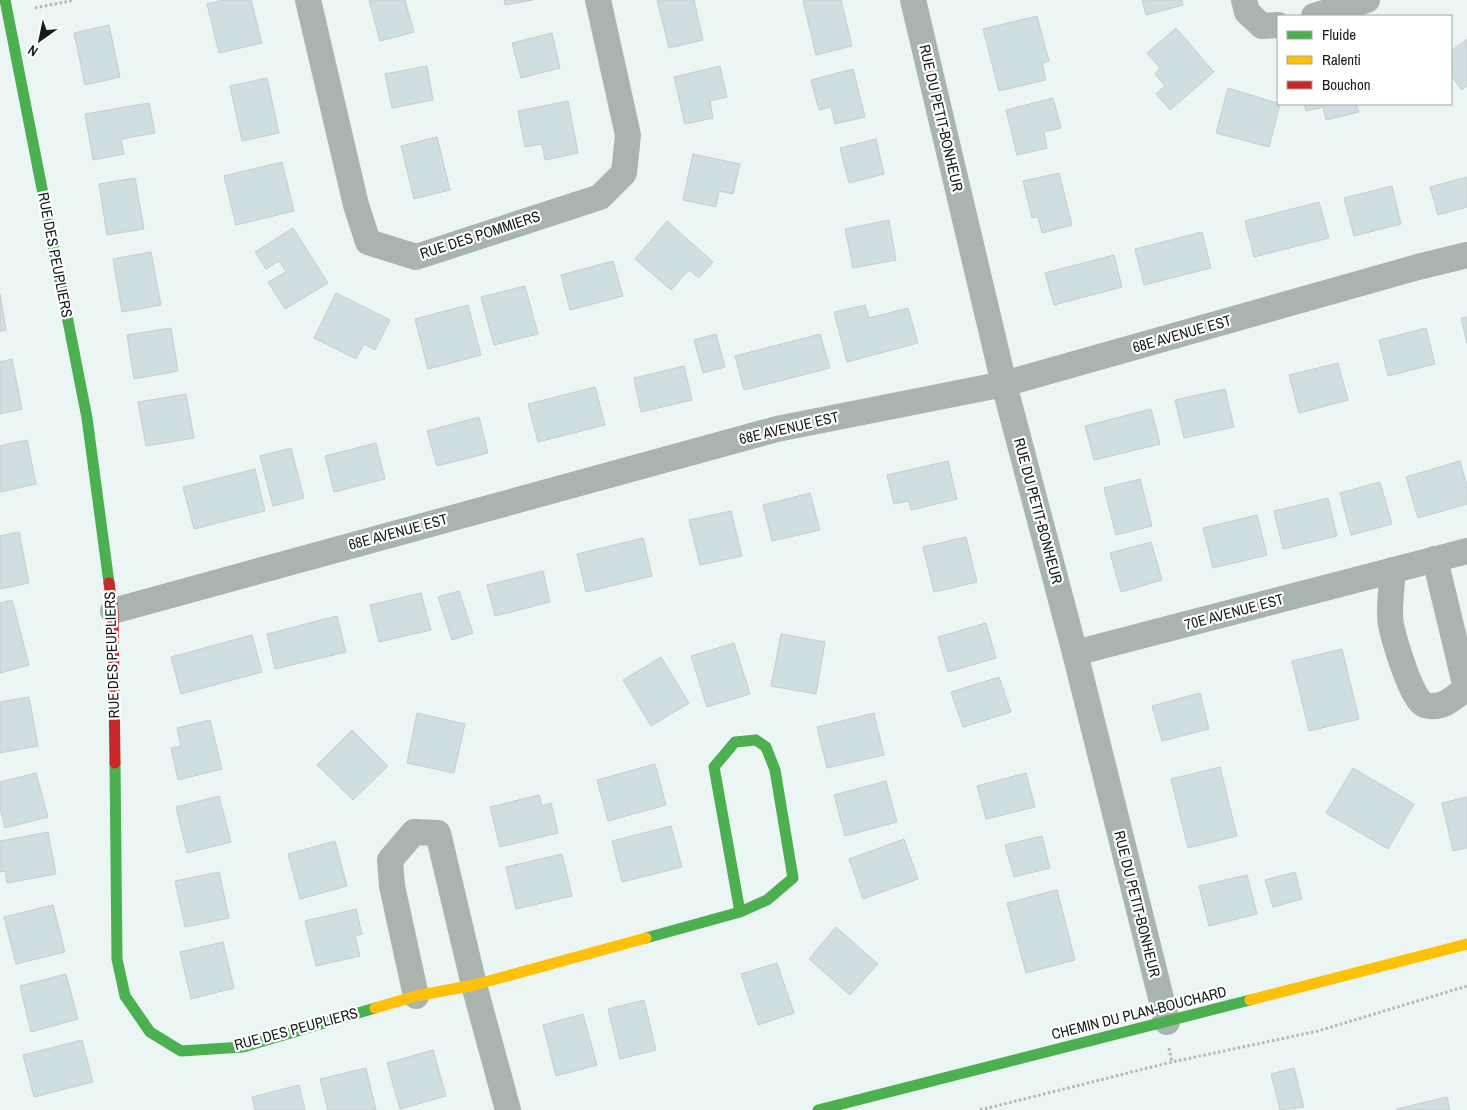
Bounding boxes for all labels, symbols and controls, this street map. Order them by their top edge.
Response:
north arrow [15,15,65,65]
legend [1277,15,1452,105]
text: Fluide [1322,24,1356,45]
text: N [25,41,41,61]
street label: RUE DU PETIT-BONHEUR [914,42,969,194]
text: Ralenti [1322,49,1361,70]
text: Bouchon [1322,74,1371,95]
street label: RUE DES PEUPLIERS [33,190,78,319]
street label: RUE DES POMMIERS [417,205,543,264]
street label: 68E AVENUE EST [1130,309,1234,358]
street label: 68E AVENUE EST [737,406,841,449]
street label: RUE DU PETIT-BONHEUR [1009,436,1068,586]
street label: 68E AVENUE EST [346,508,450,555]
street label: 70E AVENUE EST [1182,588,1286,635]
street label: RUE DES PEUPLIERS [99,591,124,719]
street label: RUE DU PETIT-BONHEUR [1109,828,1166,979]
street label: CHEMIN DU PLAN-BOUCHARD [1049,981,1229,1044]
street label: RUE DES PEUPLIERS [232,1002,360,1055]

